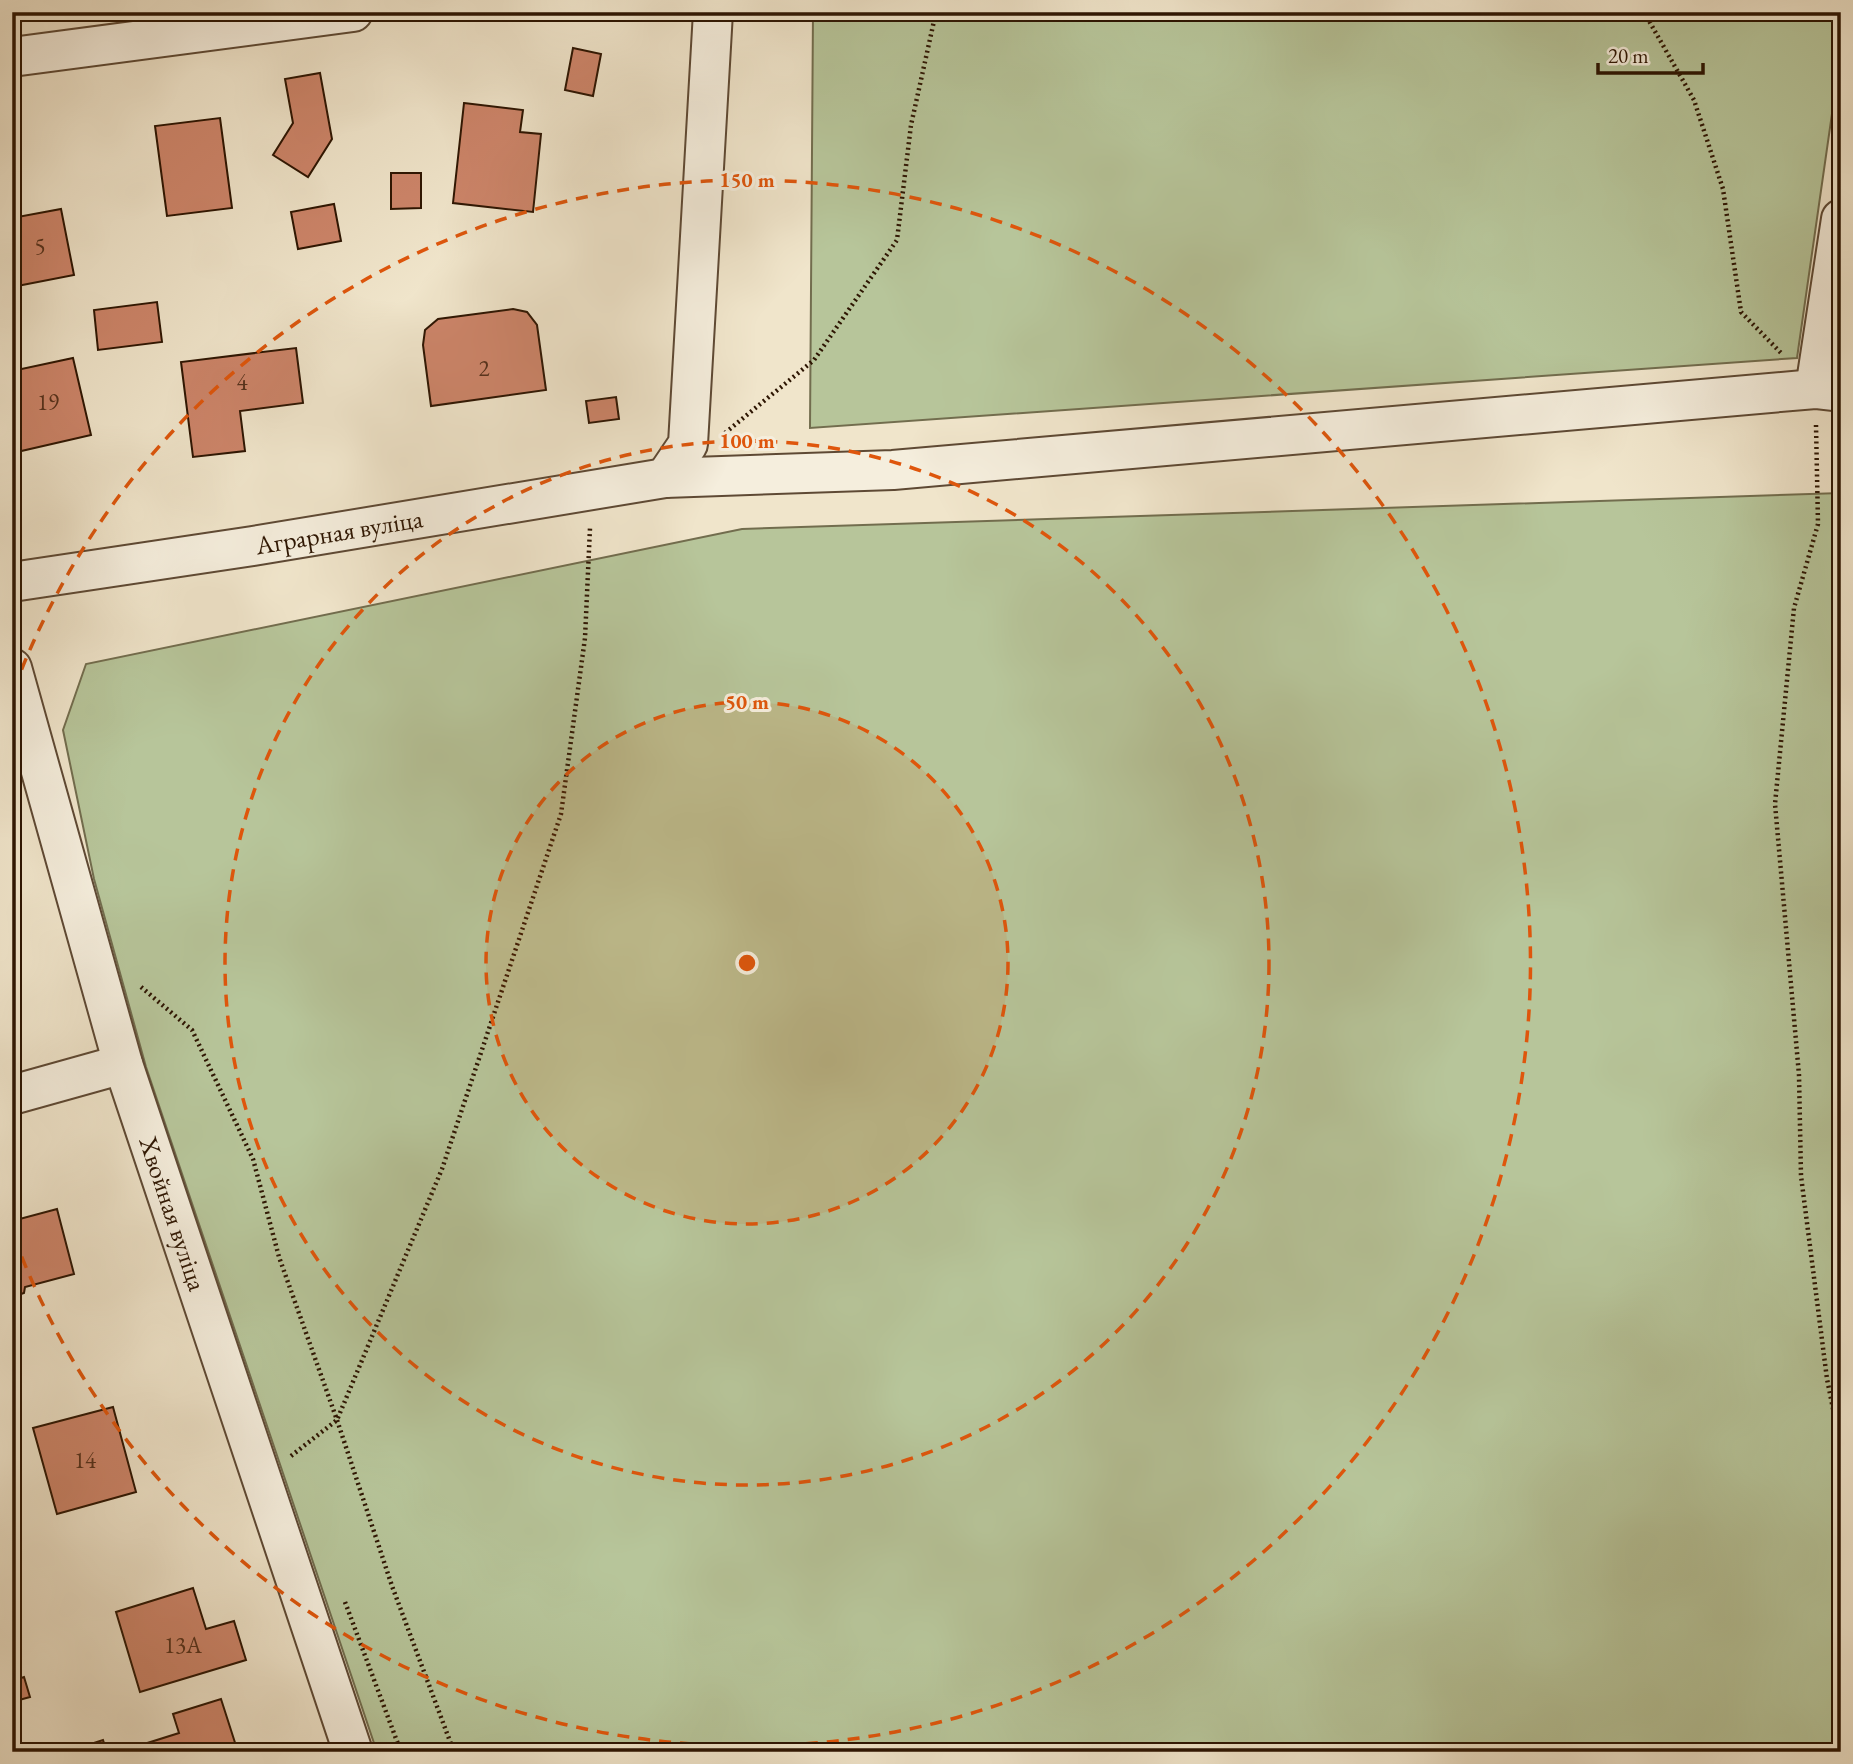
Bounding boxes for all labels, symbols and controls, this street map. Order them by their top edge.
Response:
scale bar [1598,32,1702,76]
text: 20 m [1608,42,1649,69]
text: 150 m [719,166,775,193]
house number: 5 [34,231,46,261]
house number: 2 [478,353,490,383]
house number: 4 [236,367,248,397]
house number: 19 [37,387,59,417]
text: 100 m [719,427,775,454]
street label: Аграрная вуліца [252,501,426,562]
text: 50 m [725,688,769,715]
centre of rings [735,951,759,975]
street label: Хвойная вуліца [131,1131,215,1296]
house number: 14 [74,1445,97,1475]
house number: 13А [164,1630,203,1660]

